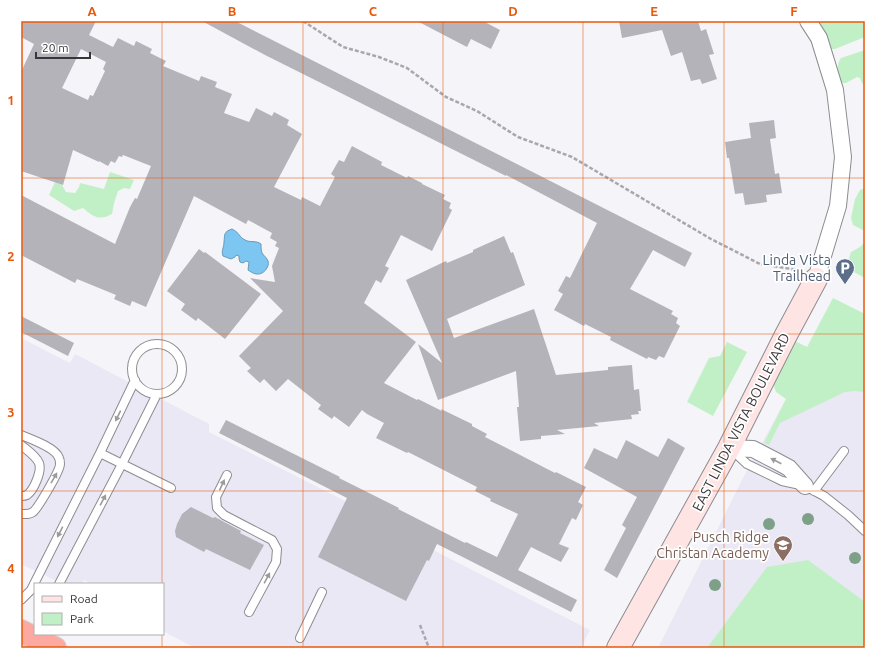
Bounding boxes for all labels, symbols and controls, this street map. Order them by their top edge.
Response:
text: A [87,4,97,18]
text: B [228,4,237,18]
text: C [369,4,378,18]
text: D [508,4,518,18]
text: E [650,4,658,18]
text: F [790,4,798,18]
scale bar [36,34,90,60]
text: 20 m [42,41,69,54]
text: 1 [7,93,15,107]
text: 2 [7,249,15,263]
place label: Linda Vista Trailhead [762,252,831,284]
parking icon: Linda Vista Trailhead [834,257,856,285]
street label: EAST LINDA VISTA BOULEVARD [689,330,793,514]
text: 3 [7,405,15,419]
one-way arrow [115,410,121,421]
one-way arrow [770,458,781,464]
one-way arrow [51,472,58,484]
one-way arrow [219,479,225,490]
one-way arrow [100,494,107,506]
one-way arrow [57,526,63,538]
place label: Pusch Ridge Christan Academy [656,529,769,561]
school or university icon: Pusch Ridge Christan Academy [772,534,794,562]
text: 4 [7,561,15,575]
one-way arrow [264,572,270,584]
legend [34,583,164,635]
text: Road [70,592,98,605]
text: Park [70,612,94,625]

